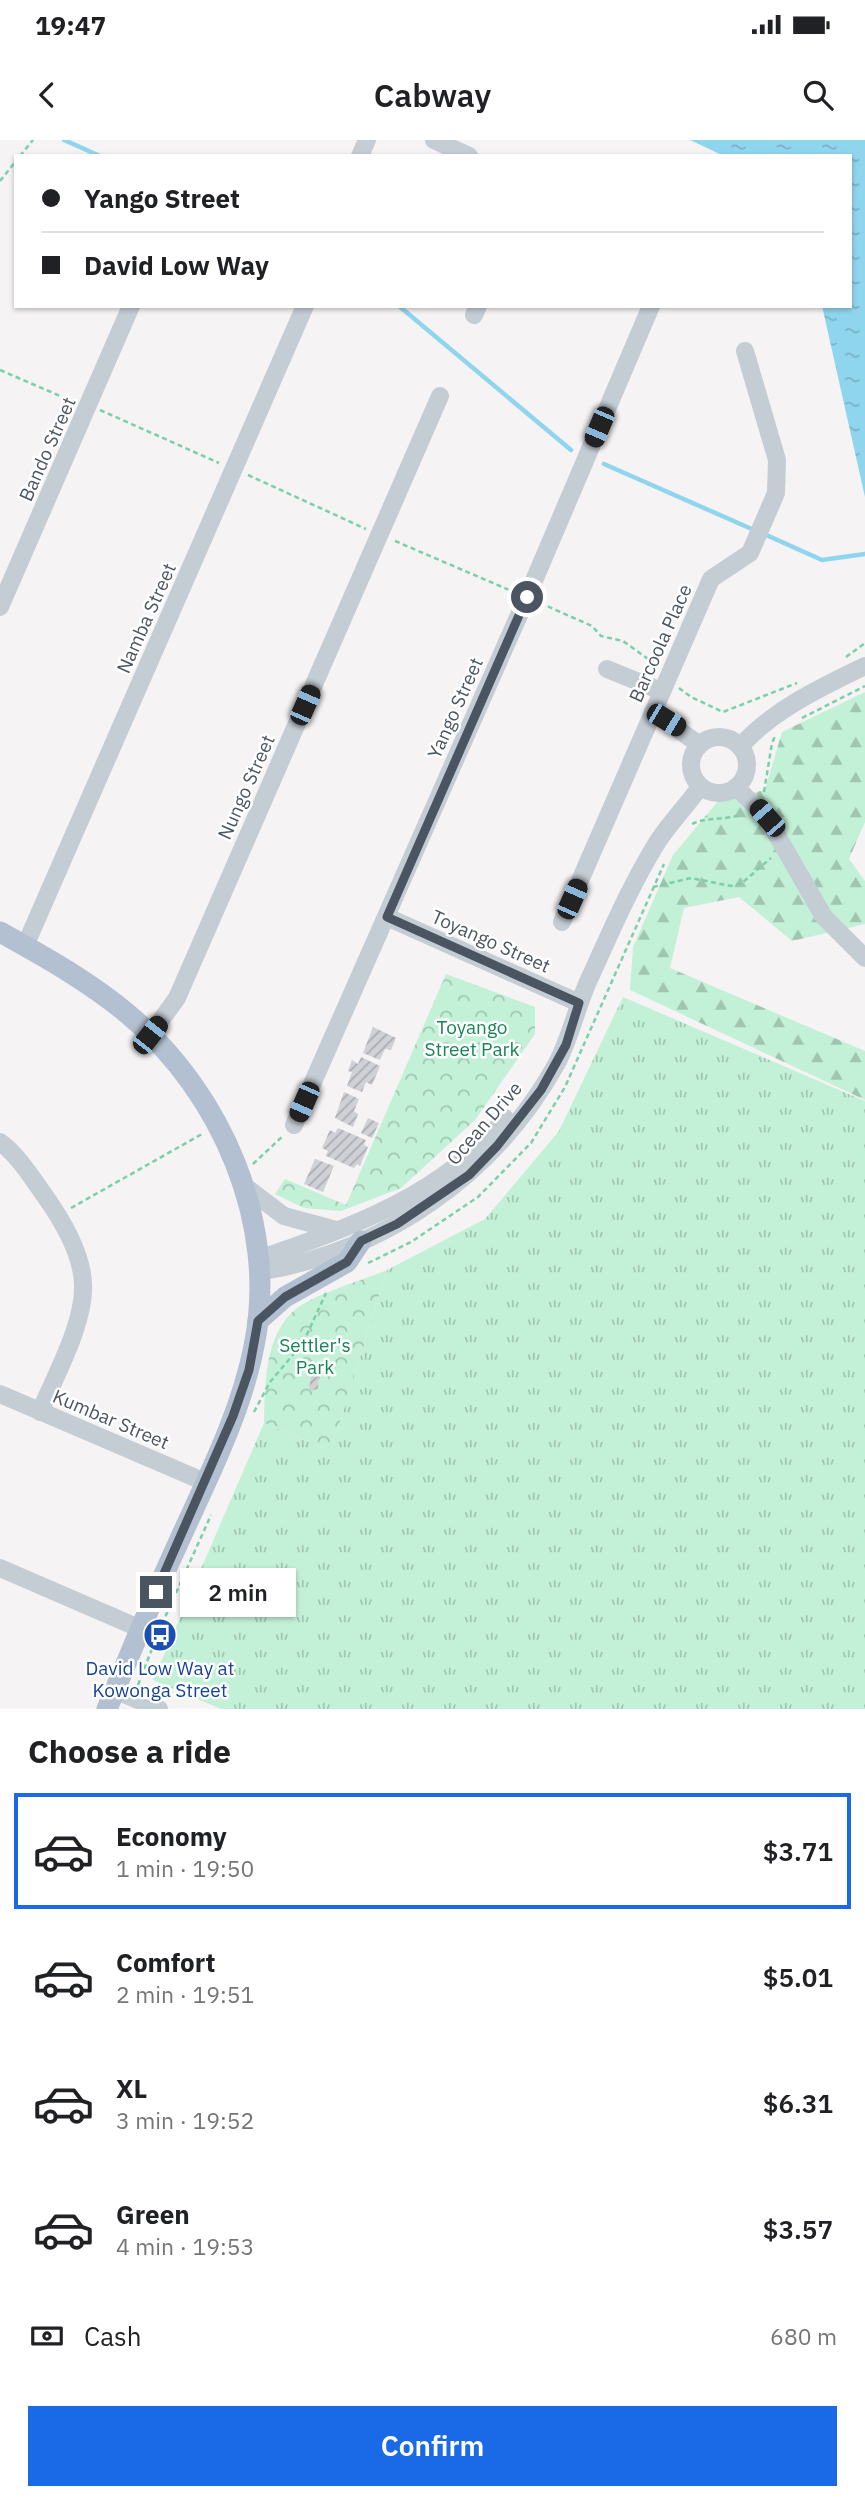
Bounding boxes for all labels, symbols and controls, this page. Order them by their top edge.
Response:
text: 19:47 [35,8,106,42]
text: Cabway [374,74,491,116]
icon: back [28,76,66,114]
icon: search [799,76,837,114]
text: Yango Street [84,181,240,215]
text: David Low Way [84,248,269,282]
street label: Bando Street [13,393,81,505]
car [582,404,617,450]
street label: Namba Street [111,559,181,677]
street label: Barcoola Place [623,580,697,706]
route start [511,581,543,613]
street label: Yango Street [422,654,488,762]
car [287,682,324,728]
car [643,700,690,740]
street label: Nungo Street [212,731,280,843]
car [746,795,789,841]
car [554,876,591,922]
street label: Toyango Street [428,904,554,978]
car [129,1012,172,1058]
park label: Toyango Street Park [424,1015,520,1061]
street label: Ocean Drive [441,1076,527,1170]
car [286,1079,323,1125]
park label: Settler's Park [279,1333,351,1379]
street label: Kumbar Street [49,1384,173,1454]
callout: 2 min [180,1568,296,1616]
route end [140,1576,172,1608]
text: 2 min [208,1577,268,1607]
bus stop icon: David Low Way at Kowonga Street [141,1616,179,1654]
place label: David Low Way at Kowonga Street [86,1656,234,1702]
text: Choose a ride [28,1730,231,1772]
text: Economy [116,1819,227,1853]
icon: car [32,1820,95,1883]
text: $3.71 [763,1834,833,1868]
text: 1 min · 19:50 [116,1853,254,1883]
text: Comfort [116,1945,215,1979]
icon: car [32,1946,95,2009]
text: $5.01 [763,1960,833,1994]
text: 2 min · 19:51 [116,1979,254,2009]
text: XL [116,2071,147,2105]
icon: car [32,2072,95,2135]
text: $6.31 [763,2086,833,2120]
text: 3 min · 19:52 [116,2105,254,2135]
text: Green [116,2197,190,2231]
icon: car [32,2198,95,2261]
text: $3.57 [763,2212,833,2246]
text: 4 min · 19:53 [116,2231,254,2261]
icon: cash [28,2317,66,2355]
text: Cash [84,2319,141,2353]
text: 680 m [770,2321,837,2351]
button: Confirm [28,2406,837,2486]

